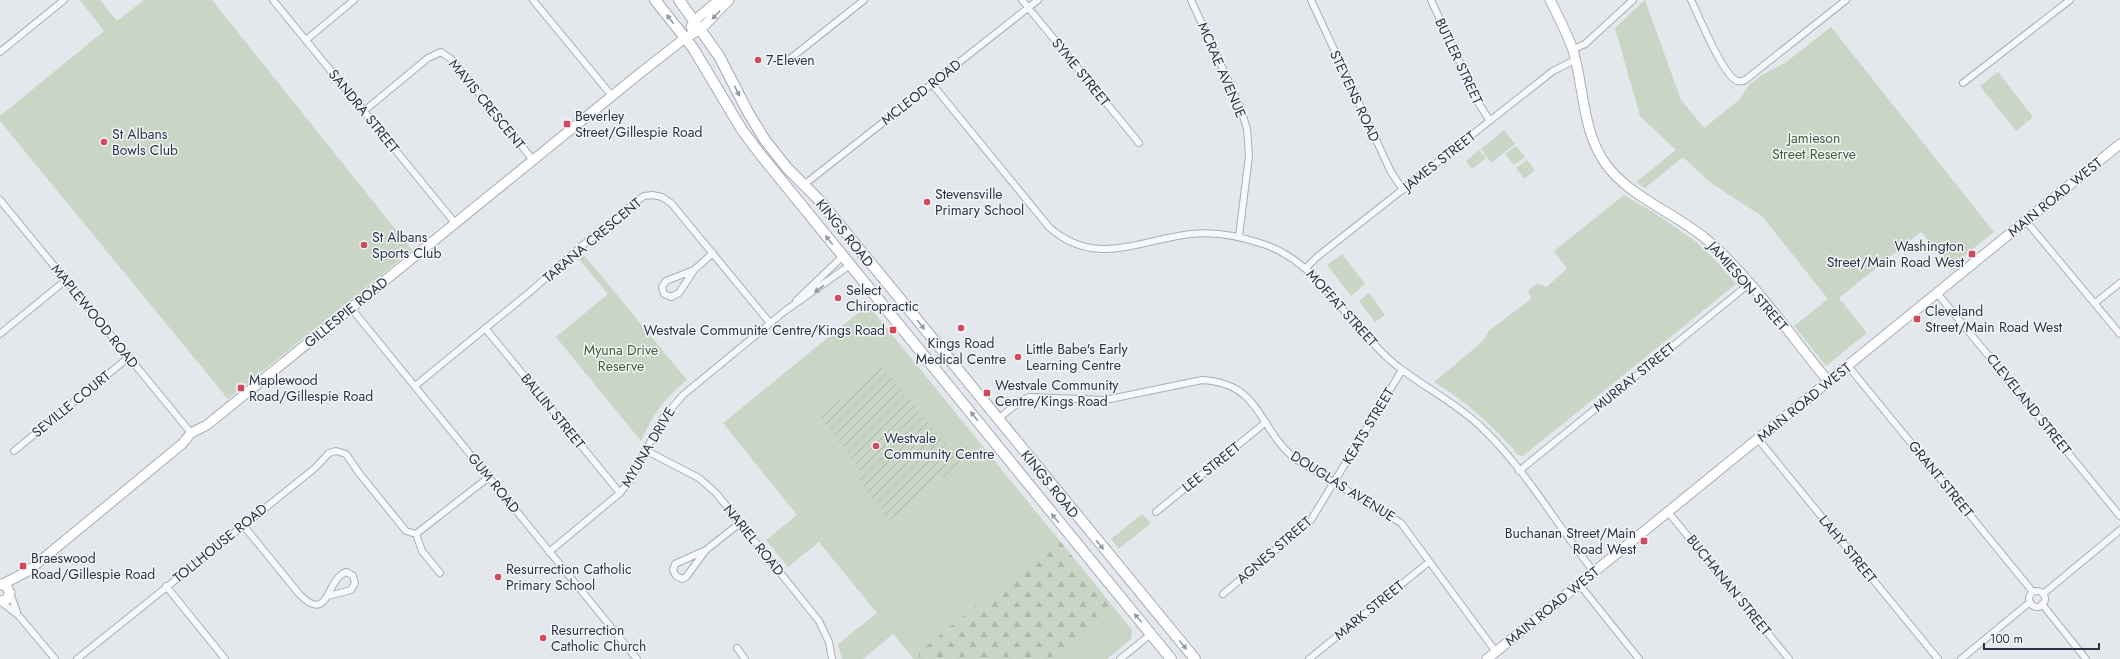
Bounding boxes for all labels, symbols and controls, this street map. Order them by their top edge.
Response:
one-way arrow [711,10,721,20]
one-way arrow [666,13,675,24]
street label: BUTLER STREET [1430,15,1488,108]
street label: MCRAE AVENUE [1193,19,1251,121]
street label: SYME STREET [1047,34,1115,111]
street label: STEVENS ROAD [1325,47,1385,145]
place label: 7-Eleven [766,50,815,70]
street label: MCLEOD ROAD [877,54,965,130]
street label: MAVIS CRESCENT [444,55,530,154]
marker: 7-Eleven [753,55,763,65]
street label: SANDRA STREET [324,65,404,157]
one-way arrow [734,85,741,97]
place label: Beverley Street/Gillespie Road [575,106,702,142]
marker: Beverley Street/Gillespie Road [562,119,572,129]
place label: St Albans Bowls Club [112,124,178,160]
street label: JAMES STREET [1397,126,1480,197]
park label: Jamieson Street Reserve [1772,128,1856,164]
marker: St Albans Bowls Club [99,137,109,147]
street label: MAIN ROAD WEST [2004,152,2107,241]
place label: Stevensville Primary School [935,184,1024,220]
street label: TARANA CRESCENT [538,192,646,287]
street label: KINGS ROAD [811,195,879,271]
marker: Stevensville Primary School [922,197,932,207]
place label: St Albans Sports Club [372,227,441,263]
one-way arrow [824,235,833,246]
street label: JAMIESON STREET [1702,235,1793,335]
place label: Washington Street/Main Road West [1827,236,1965,272]
marker: St Albans Sports Club [359,240,369,250]
marker: Washington Street/Main Road West [1967,249,1977,259]
street label: MAPLEWOOD ROAD [47,260,143,372]
street label: MOFFAT STREET [1302,265,1383,352]
street label: GILLESPIE ROAD [300,272,392,352]
place label: Select Chiropractic [846,280,919,316]
one-way arrow [813,285,824,293]
marker: Select Chiropractic [833,293,843,303]
place label: Cleveland Street/Main Road West [1925,301,2063,337]
marker: Cleveland Street/Main Road West [1912,314,1922,324]
one-way arrow [916,319,925,330]
place label: Westvale Communite Centre/Kings Road [644,320,885,340]
marker: Kings Road Medical Centre [956,323,966,333]
marker: Westvale Communite Centre/Kings Road [888,325,898,335]
place label: Kings Road Medical Centre [916,333,1006,369]
street label: MURRAY STREET [1589,337,1680,416]
place label: Little Babe's Early Learning Centre [1026,339,1128,375]
park label: Myuna Drive Reserve [584,340,658,376]
street label: CLEVELAND STREET [1982,349,2076,459]
marker: Little Babe's Early Learning Centre [1013,352,1023,362]
street label: MAIN ROAD WEST [1753,357,1856,446]
street label: SEVILLE COURT [27,366,115,442]
street label: BALLIN STREET [516,369,590,453]
place label: Maplewood Road/Gillespie Road [249,370,373,406]
place label: Westvale Community Centre/Kings Road [995,375,1119,411]
marker: Maplewood Road/Gillespie Road [236,383,246,393]
street label: KEATS STREET [1337,383,1399,468]
marker: Westvale Community Centre/Kings Road [982,388,992,398]
street label: MYUNA DRIVE [616,403,680,491]
one-way arrow [969,411,978,422]
place label: Westvale Community Centre [884,428,994,464]
street label: GRANT STREET [1904,436,1978,522]
street label: LEE STREET [1178,437,1245,497]
marker: Westvale Community Centre [871,441,881,451]
street label: KINGS ROAD [1016,446,1084,522]
street label: DOUGLAS AVENUE [1287,446,1399,526]
street label: GUM ROAD [463,449,525,517]
street label: TOLLHOUSE ROAD [169,499,271,587]
street label: NARIEL ROAD [719,500,789,580]
street label: AGNES STREET [1232,511,1316,588]
street label: LAHY STREET [1814,511,1882,588]
one-way arrow [1051,512,1060,523]
place label: Buchanan Street/Main Road West [1505,523,1637,559]
street label: BUCHANAN STREET [1682,530,1776,640]
marker: Buchanan Street/Main Road West [1639,536,1649,546]
one-way arrow [1095,540,1104,550]
place label: Braeswood Road/Gillespie Road [31,548,155,584]
place label: Resurrection Catholic Primary School [506,559,632,595]
marker: Braeswood Road/Gillespie Road [18,561,28,571]
street label: MAIN ROAD WEST [1501,561,1604,650]
marker: Resurrection Catholic Primary School [493,572,503,582]
street label: MARK STREET [1330,575,1408,644]
one-way arrow [1134,612,1142,623]
place label: Resurrection Catholic Church [551,620,646,656]
scale bar [1984,625,2099,651]
text: 100 m [1990,630,2023,648]
marker: Resurrection Catholic Church [538,633,548,643]
one-way arrow [1179,639,1188,650]

